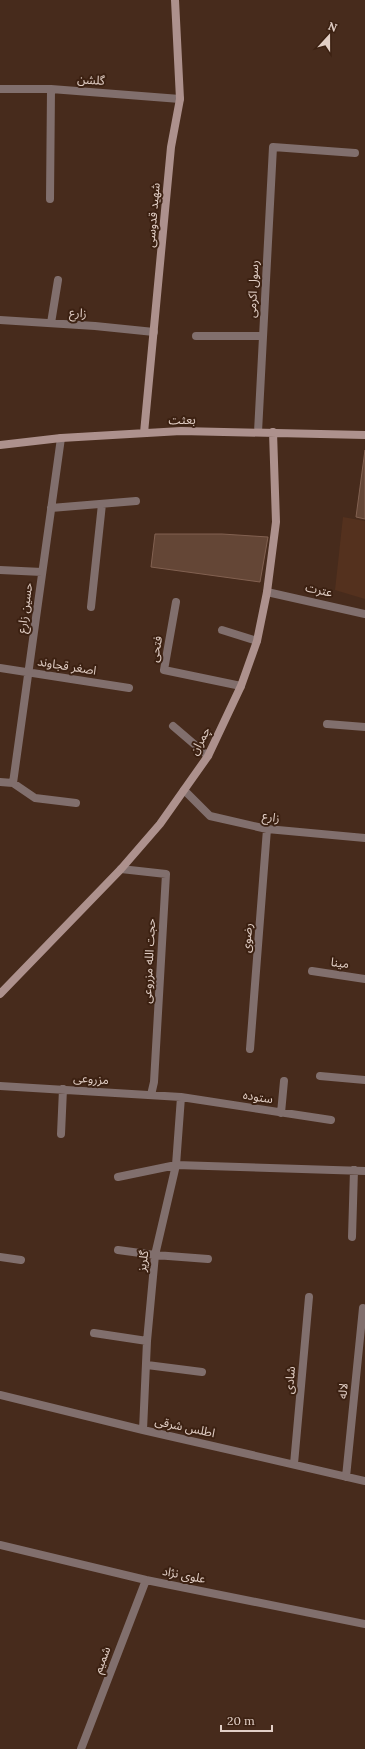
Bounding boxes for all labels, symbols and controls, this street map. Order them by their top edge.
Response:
north arrow [309,16,349,56]
text: N [326,19,340,35]
street label: گلشن [77,71,106,88]
street label: شهید قدوسی [142,182,163,248]
street label: رسول اکرمی [243,260,262,318]
street label: زارع [69,304,87,323]
street label: بعثت [168,412,196,427]
street label: عترت [304,579,334,600]
street label: حسین زارع [14,582,37,635]
street label: فتحی [146,635,165,663]
street label: اصغر قجاوند [37,653,98,678]
street label: چمران [186,724,214,758]
street label: زارع [261,808,281,827]
street label: حجت الله مزروعی [139,918,158,1004]
street label: رضوی [238,923,255,953]
street label: مینا [330,954,350,971]
street label: مزروعی [73,1070,109,1087]
street label: ستوده [242,1087,274,1106]
street label: گلریز [133,1248,152,1274]
street label: شادی [281,1365,298,1394]
street label: لاله [334,1382,351,1400]
street label: اطلس شرقی [154,1413,217,1440]
street label: علوی نژاد [161,1563,207,1586]
street label: شمیم [90,1644,115,1676]
scale bar [221,1707,272,1733]
text: 20 m [227,1713,255,1728]

